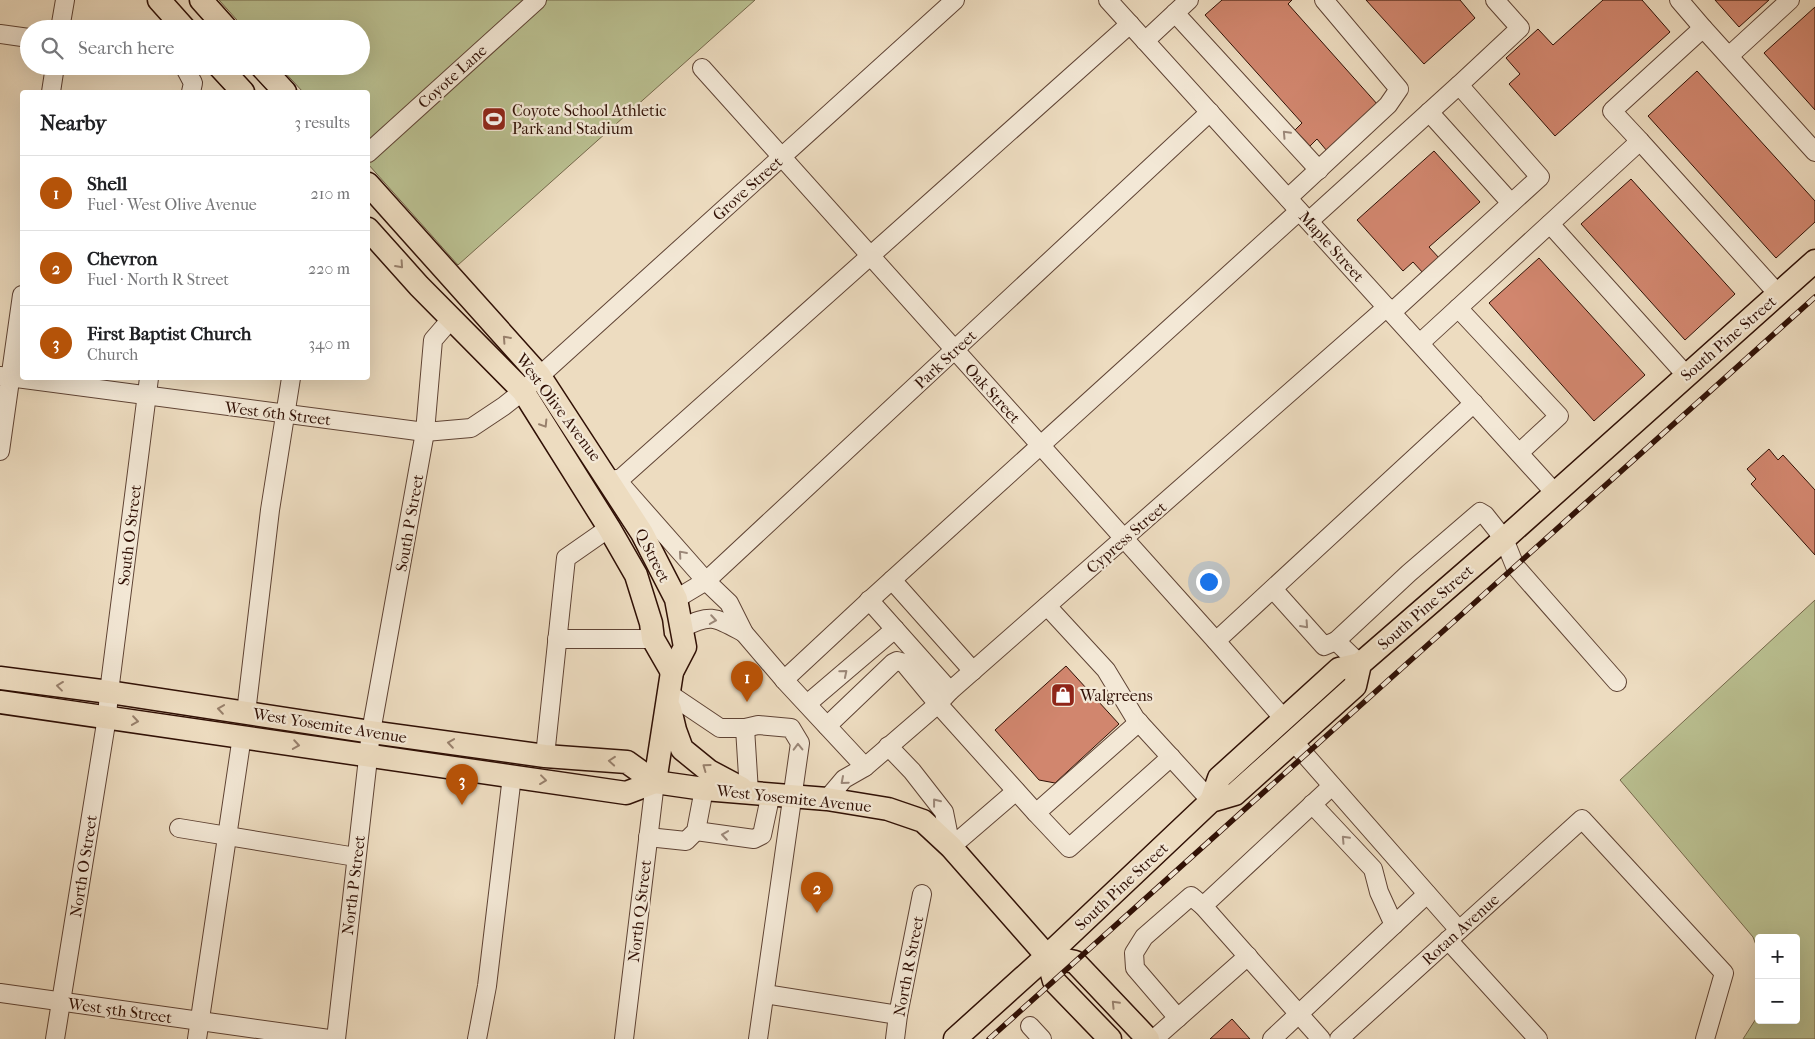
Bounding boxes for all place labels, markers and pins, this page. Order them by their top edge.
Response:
place label: Coyote School Athletic Park and Stadium [512,101,666,138]
sports icon: Coyote School Athletic Park and Stadium [481,106,507,132]
pin: 1 [731,661,763,702]
shop icon: Walgreens [1050,682,1076,708]
place label: Walgreens [1079,686,1153,705]
pin: 3 [446,764,478,805]
pin: 2 [801,872,833,913]

